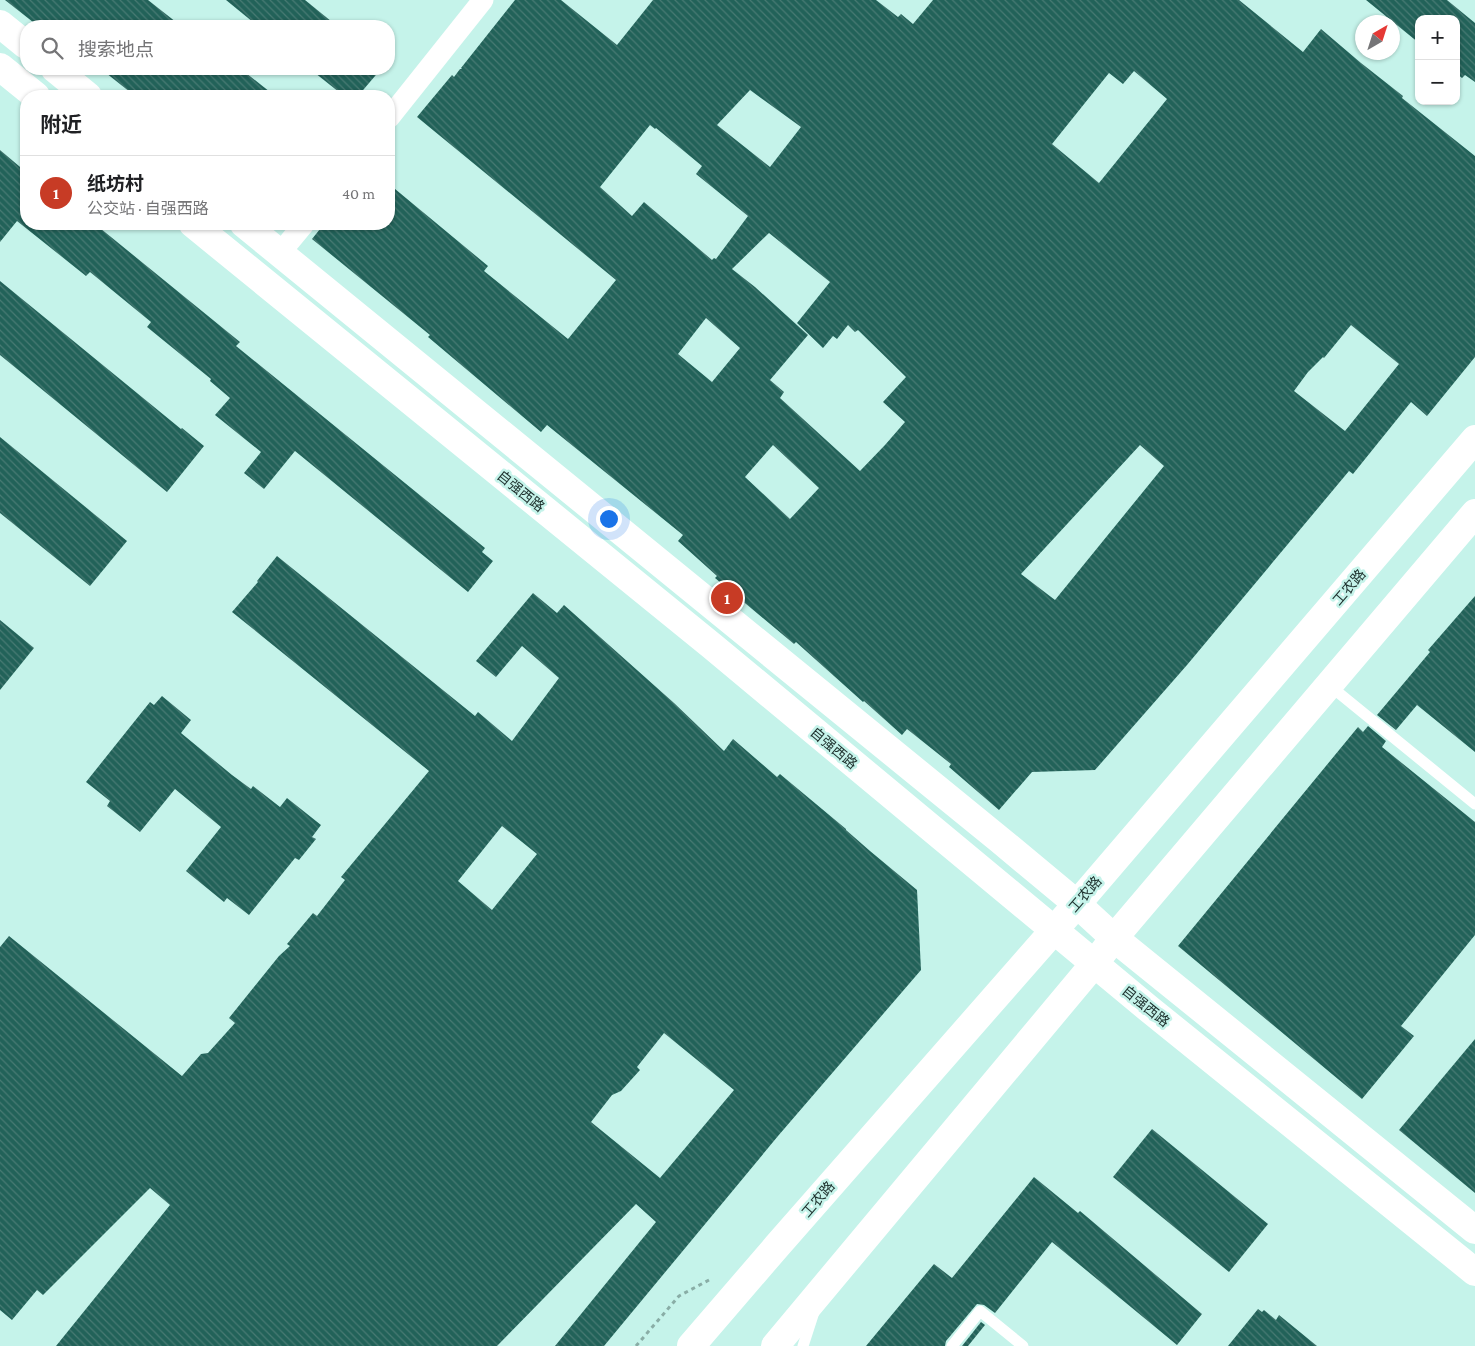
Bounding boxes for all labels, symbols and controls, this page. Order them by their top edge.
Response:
north arrow [1355,15,1400,60]
map controls [1415,15,1460,105]
button: + [1415,15,1460,60]
search box [20,20,395,75]
icon: search [38,34,66,62]
text: 搜索地点 [78,39,154,60]
button: − [1415,60,1460,105]
text: 附近 [40,113,82,137]
text: 纸坊村 [87,173,144,194]
text: 1 [53,185,59,202]
text: 40 m [342,185,375,202]
text: 公交站 · 自强西路 [87,200,209,217]
street label: 自强西路 [494,467,548,515]
your location [596,506,622,532]
street label: 工农路 [1329,566,1369,608]
pin: 1 [711,579,743,617]
street label: 自强西路 [807,724,861,772]
street label: 工农路 [1065,873,1105,915]
street label: 自强西路 [1119,982,1173,1030]
street label: 工农路 [798,1178,838,1220]

